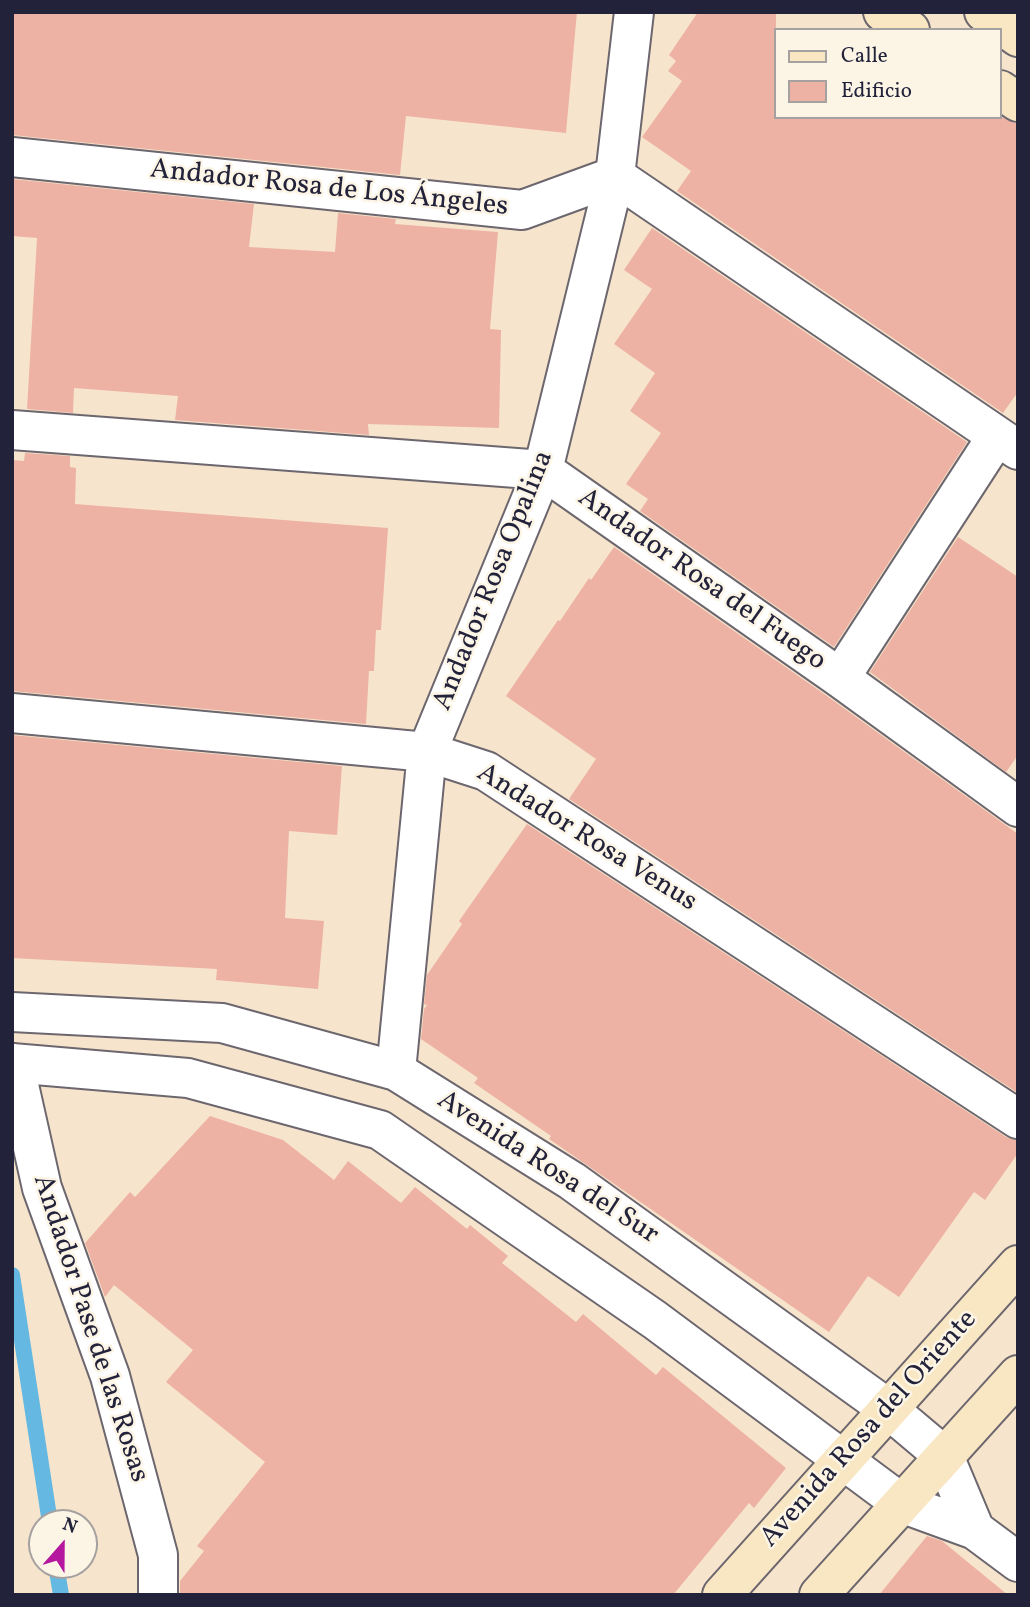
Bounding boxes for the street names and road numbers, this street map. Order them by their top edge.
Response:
street label: Andador Rosa de Los Ángeles [148,154,510,226]
street label: Andador Rosa Opalina [428,446,562,716]
street label: Andador Rosa del Fuego [570,483,832,679]
street label: Andador Rosa Venus [470,758,702,920]
street label: Avenida Rosa del Sur [430,1085,664,1253]
street label: Andador Pase de las Rosas [23,1171,155,1487]
street label: Avenida Rosa del Oriente [755,1304,985,1556]

